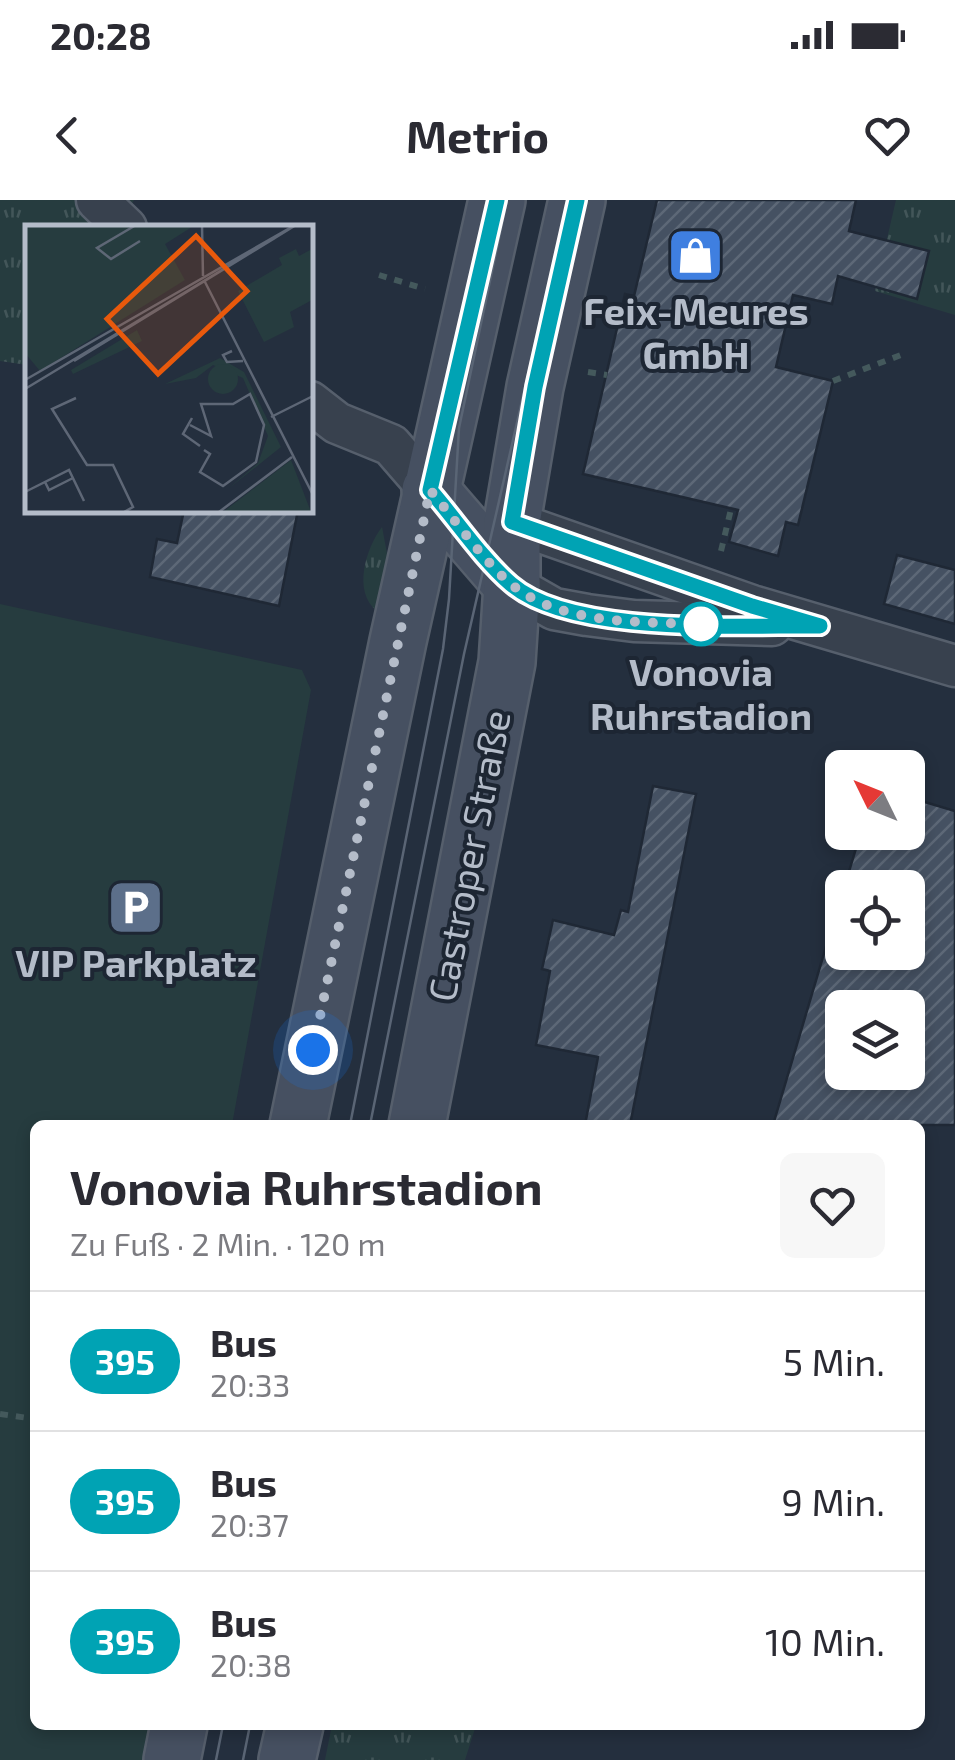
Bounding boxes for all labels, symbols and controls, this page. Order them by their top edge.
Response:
text: 20:28 [50,12,152,58]
icon: back [40,108,95,163]
text: Metrio [406,108,549,162]
icon: heart [860,108,915,163]
inset map [25,225,312,512]
shop icon: Feix-Meures GmbH [666,225,726,285]
place label: Feix-Meures GmbH [583,287,809,377]
marker: Vonovia Ruhrstadion [680,603,722,645]
place label: Vonovia Ruhrstadion [590,648,812,738]
street label: Castroper Straße [417,706,519,1005]
north arrow [825,750,925,850]
map controls [825,750,925,1090]
button: locate [825,870,925,970]
parking icon: VIP Parkplatz [106,877,166,937]
place label: VIP Parkplatz [15,939,257,985]
button: layers [825,990,925,1090]
your location [288,1025,338,1075]
button: heart [780,1153,885,1258]
text: Vonovia Ruhrstadion [70,1157,543,1215]
text: Zu Fuß · 2 Min. · 120 m [70,1224,385,1262]
text: Bus [210,1319,277,1365]
text: 5 Min. [783,1338,885,1384]
text: 395 [95,1340,155,1382]
text: 20:33 [210,1365,290,1403]
text: Bus [210,1459,277,1505]
text: 9 Min. [781,1478,885,1524]
text: 395 [95,1480,155,1522]
text: 20:37 [210,1505,289,1543]
text: Bus [210,1599,277,1645]
text: 10 Min. [765,1618,885,1664]
text: 395 [95,1620,155,1662]
text: 20:38 [210,1645,292,1683]

